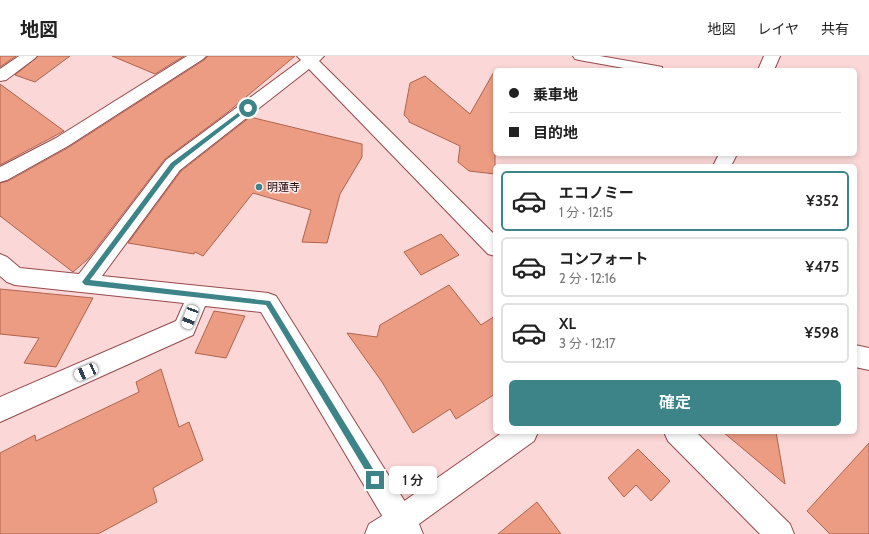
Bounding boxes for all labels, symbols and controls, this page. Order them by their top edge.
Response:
text: 地図 [20,18,58,41]
text: 地図 [707,20,735,38]
text: レイヤ [757,20,799,38]
text: 共有 [821,20,849,38]
text: 乗車地 [533,86,578,104]
route start [239,99,257,117]
text: 目的地 [533,124,578,142]
place label: 明蓮寺 [267,180,300,194]
marker: 明蓮寺 [254,182,264,192]
icon: car [511,183,547,219]
text: エコノミー [559,184,634,202]
text: ¥352 [806,192,839,210]
text: 1 分 · 12:15 [559,204,613,220]
icon: car [511,249,547,285]
text: コンフォート [559,250,649,268]
text: ¥475 [805,258,839,276]
text: 2 分 · 12:16 [559,270,616,286]
car [180,304,200,330]
icon: car [511,315,547,351]
text: XL [559,315,576,333]
text: ¥598 [805,324,839,342]
text: 3 分 · 12:17 [559,335,615,351]
car [73,362,99,382]
button: 確定 [509,380,841,426]
callout: 1 分 [389,466,437,494]
route end [366,471,384,489]
text: 1 分 [403,472,423,488]

